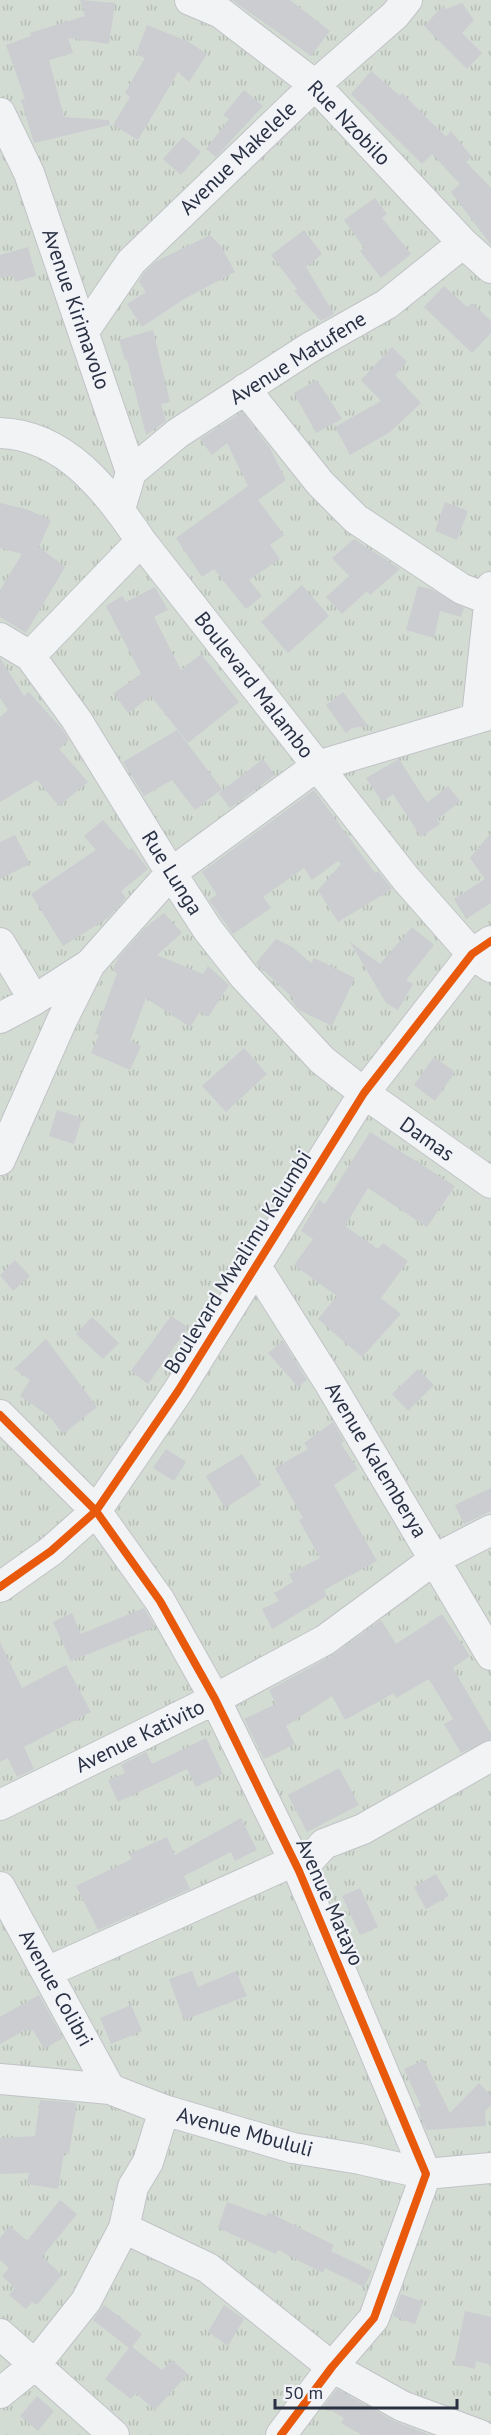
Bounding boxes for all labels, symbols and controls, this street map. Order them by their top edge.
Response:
street label: Rue Nzobilo [302,74,397,171]
street label: Avenue Makelele [173,95,302,220]
street label: Avenue Kirimavolo [36,225,117,393]
street label: Avenue Matufene [224,305,371,410]
street label: Boulevard Malambo [189,606,320,764]
street label: Rue Lunga [136,825,209,920]
street label: Damas [395,1110,460,1167]
street label: Boulevard Mwalimu Kalumbi [158,1145,317,1378]
street label: Avenue Kalemberya [319,1377,434,1543]
street label: Avenue Kativito [71,1693,209,1778]
street label: Avenue Matayo [290,1834,371,1970]
street label: Avenue Colibri [13,1925,100,2051]
street label: Avenue Mbululi [174,2100,316,2163]
scale bar [275,2372,456,2410]
text: 50 m [284,2381,323,2404]

